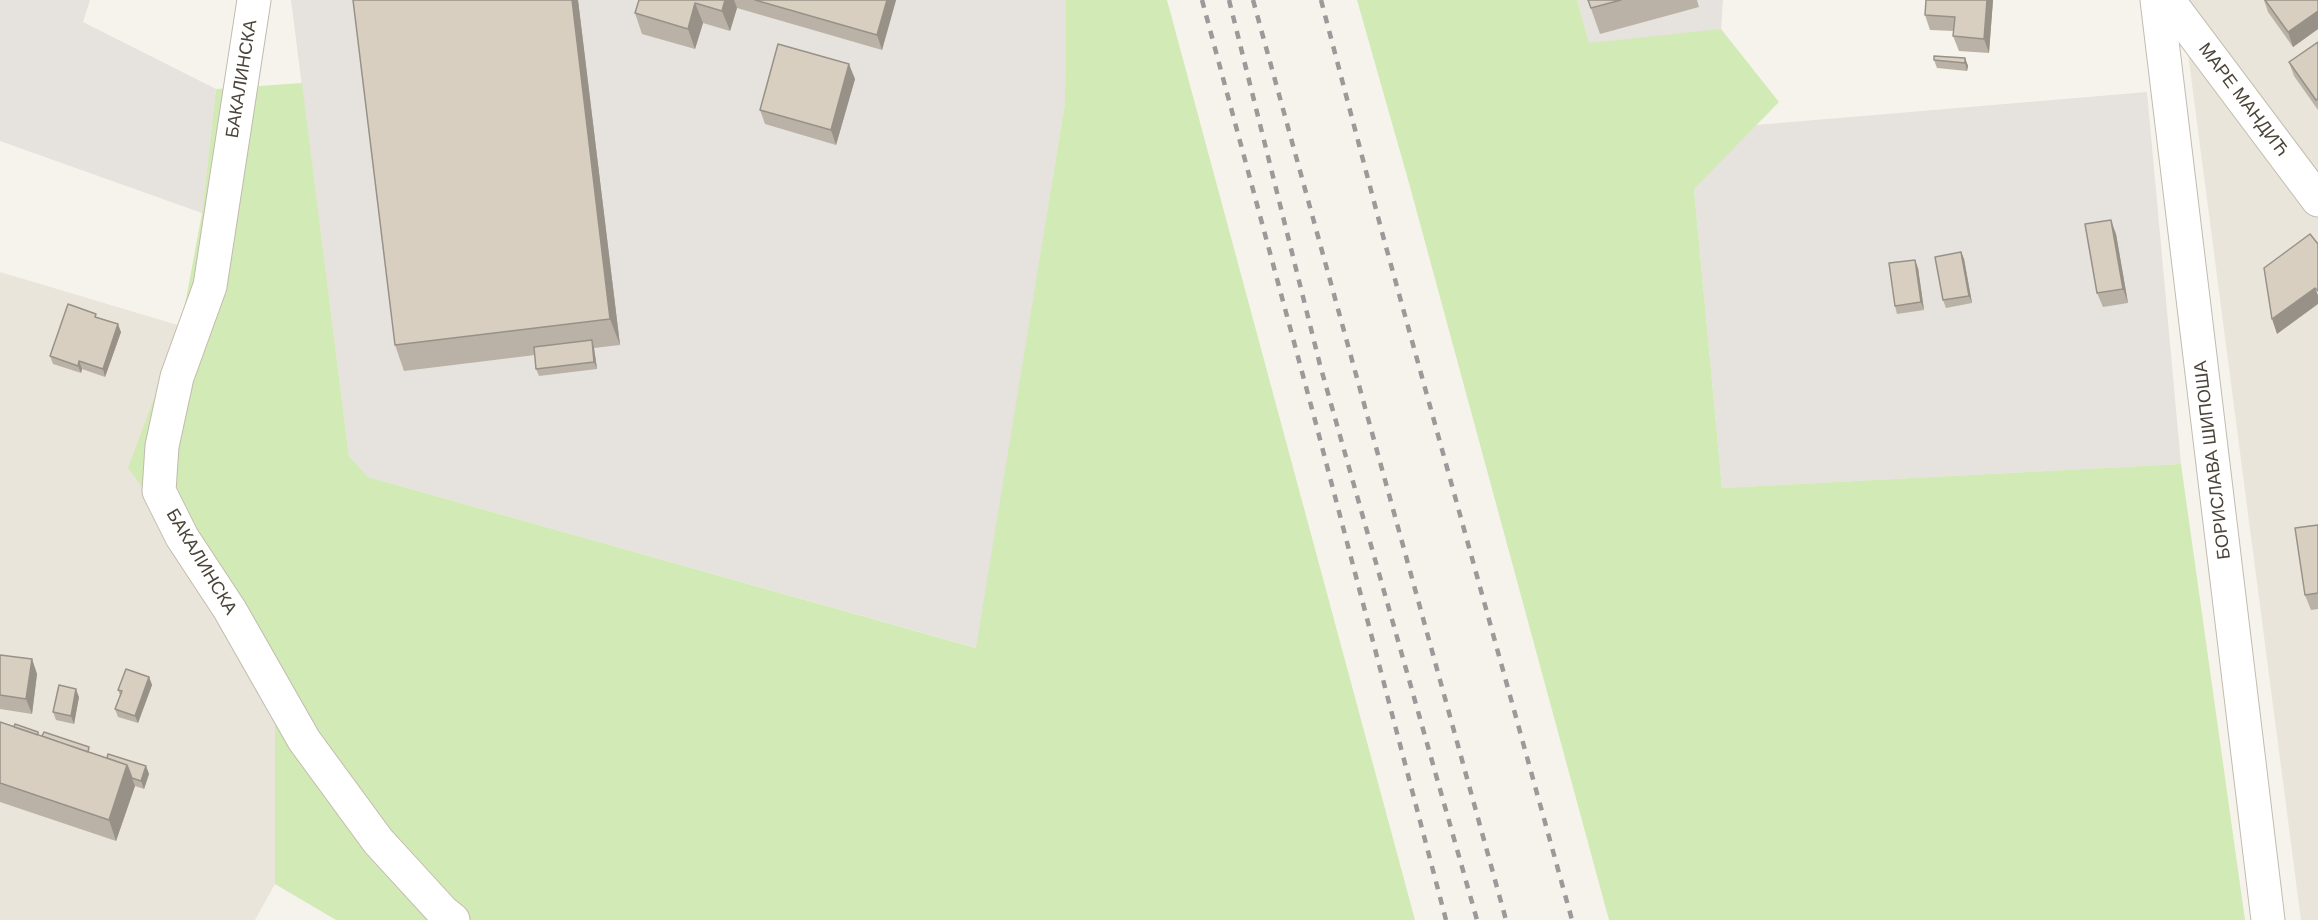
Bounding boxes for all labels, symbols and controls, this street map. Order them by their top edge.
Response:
street label: БАКАЛИНСКА [222,18,262,140]
street label: МАРЕ МАНДИЋ [2193,39,2293,161]
street label: БОРИСЛАВА ШИПОША [2190,359,2236,561]
street label: БАКАЛИНСКА [161,505,241,619]

